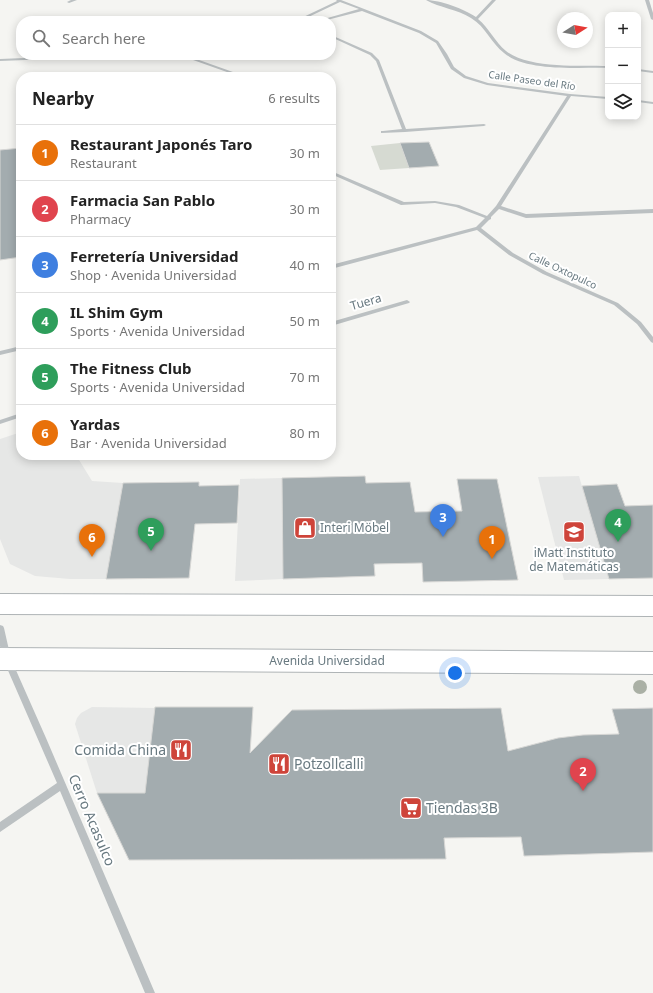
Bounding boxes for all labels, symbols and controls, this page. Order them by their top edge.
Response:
north arrow [557,12,593,48]
map controls [605,12,641,120]
button: + [605,12,641,48]
search box [16,16,336,60]
icon: search [30,27,52,49]
text: Search here [62,28,145,48]
button: − [605,48,641,84]
street label: Calle Paseo del Río [488,67,576,93]
button: layers [605,84,641,120]
text: Nearby [32,87,94,110]
text: 6 results [268,89,320,107]
text: Restaurant Japonés Taro [70,134,252,154]
text: 1 [41,144,49,162]
text: 30 m [290,144,320,162]
text: Restaurant [70,154,137,172]
text: Farmacia San Pablo [70,190,215,210]
text: 2 [41,200,49,218]
text: 30 m [290,200,320,218]
text: Pharmacy [70,210,131,228]
text: Ferretería Universidad [70,246,239,266]
street label: Calle Oxtopulco [527,248,599,292]
text: 3 [41,256,49,274]
text: 40 m [290,256,320,274]
text: Shop · Avenida Universidad [70,266,237,284]
street label: Tuera [348,289,383,314]
text: IL Shim Gym [70,302,163,322]
text: 4 [41,312,49,330]
text: 50 m [290,312,320,330]
text: Sports · Avenida Universidad [70,322,245,340]
text: The Fitness Club [70,358,192,378]
text: 5 [41,368,49,386]
text: 70 m [290,368,320,386]
text: Sports · Avenida Universidad [70,378,245,396]
text: Yardas [70,414,120,434]
text: 6 [41,424,49,442]
text: 80 m [290,424,320,442]
text: Bar · Avenida Universidad [70,434,227,452]
pin: 3 [430,504,456,537]
pin: 4 [605,509,631,542]
shop icon: Interi Möbel [292,515,318,541]
pin: 5 [138,518,164,551]
place label: Interi Möbel [320,519,389,536]
school or university icon: iMatt Instituto de Matemáticas [561,519,587,545]
pin: 6 [79,524,105,557]
pin: 1 [479,526,505,559]
place label: iMatt Instituto de Matemáticas [529,544,619,575]
street label: Avenida Universidad [269,652,385,669]
your location [445,663,465,683]
restaurant icon: Comida China [168,737,194,763]
place label: Comida China [74,740,166,759]
restaurant icon: Potzollcalli [266,751,292,777]
place label: Potzollcalli [294,754,364,773]
pin: 2 [570,758,596,791]
street label: Cerro Acasulco [65,771,120,869]
supermarket icon: Tiendas 3B [398,795,424,821]
place label: Tiendas 3B [426,798,498,817]

